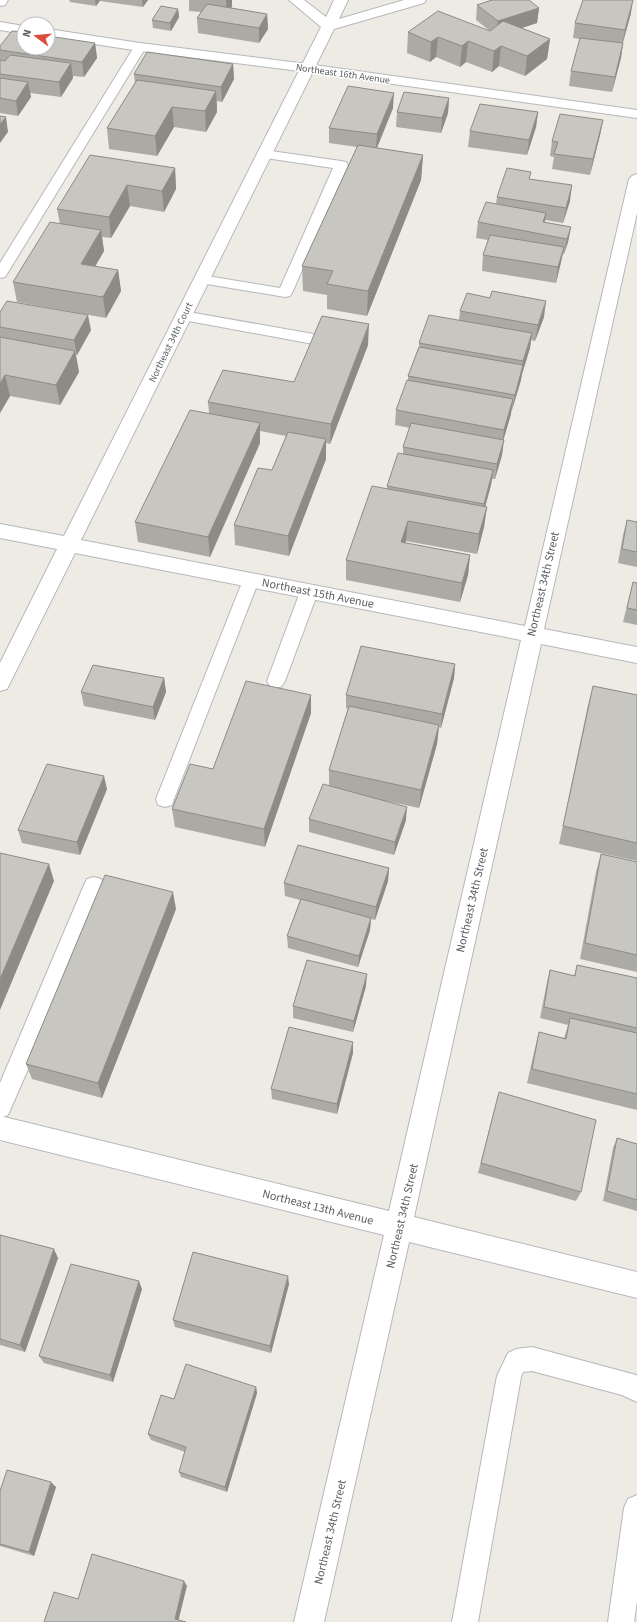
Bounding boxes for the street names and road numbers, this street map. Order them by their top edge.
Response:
street label: Northeast 16th Avenue [295,60,391,88]
street label: Northeast 34th Court [145,299,197,385]
street label: Northeast 34th Street [523,530,564,638]
street label: Northeast 15th Avenue [260,574,376,613]
street label: Northeast 34th Street [452,846,493,954]
street label: Northeast 34th Street [382,1162,423,1270]
street label: Northeast 13th Avenue [261,1185,375,1230]
street label: Northeast 34th Street [310,1478,351,1586]

